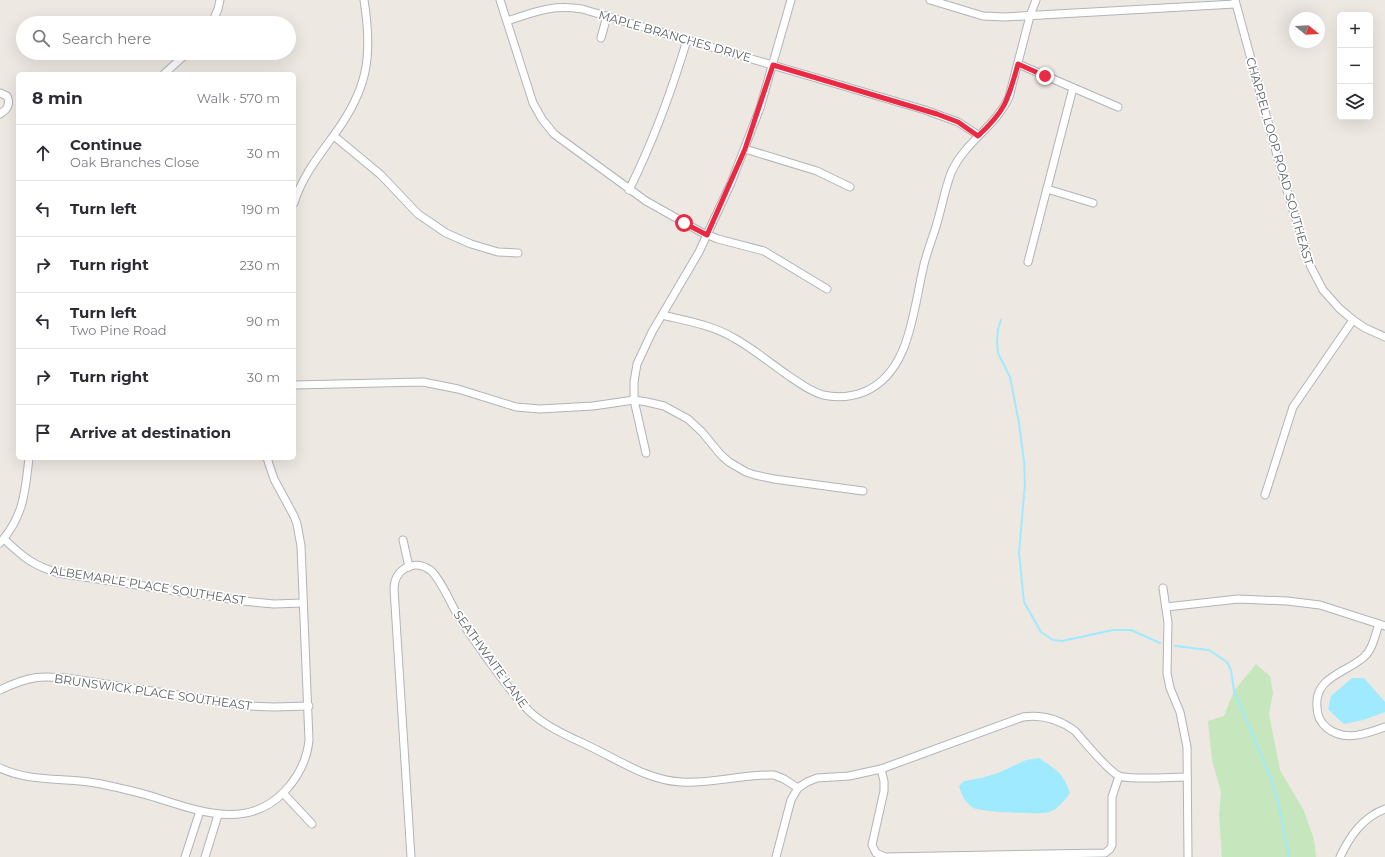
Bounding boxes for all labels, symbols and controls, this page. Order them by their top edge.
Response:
street label: MAPLE BRANCHES DRIVE [597,7,753,65]
north arrow [1289,12,1325,48]
map controls [1337,12,1373,120]
button: + [1337,12,1373,48]
search box [16,16,296,60]
icon: search [30,27,52,49]
text: Search here [62,29,151,48]
button: − [1337,48,1373,84]
street label: CHAPPEL LOOP ROAD SOUTHEAST [1243,55,1317,267]
route end [1036,67,1054,85]
button: layers [1337,84,1373,120]
text: 8 min [32,88,83,108]
text: Walk · 570 m [197,90,280,106]
text: Continue [70,135,142,154]
icon: ahead [32,142,54,164]
text: 30 m [247,145,280,161]
text: Oak Branches Close [70,154,199,170]
icon: left [32,198,54,220]
text: Turn left [70,199,137,218]
text: 190 m [242,201,280,217]
route start [675,214,693,232]
icon: right [32,254,54,276]
text: Turn right [70,255,149,274]
text: 230 m [239,257,280,273]
text: Turn left [70,303,137,322]
icon: left [32,310,54,332]
text: 90 m [246,313,280,329]
text: Two Pine Road [70,322,167,338]
icon: right [32,366,54,388]
text: Turn right [70,367,149,386]
text: 30 m [247,369,280,385]
icon: arrive [32,422,54,444]
text: Arrive at destination [70,423,231,442]
street label: ALBEMARLE PLACE SOUTHEAST [49,562,247,608]
street label: SEATHWAITE LANE [451,607,531,711]
street label: BRUNSWICK PLACE SOUTHEAST [53,671,253,713]

